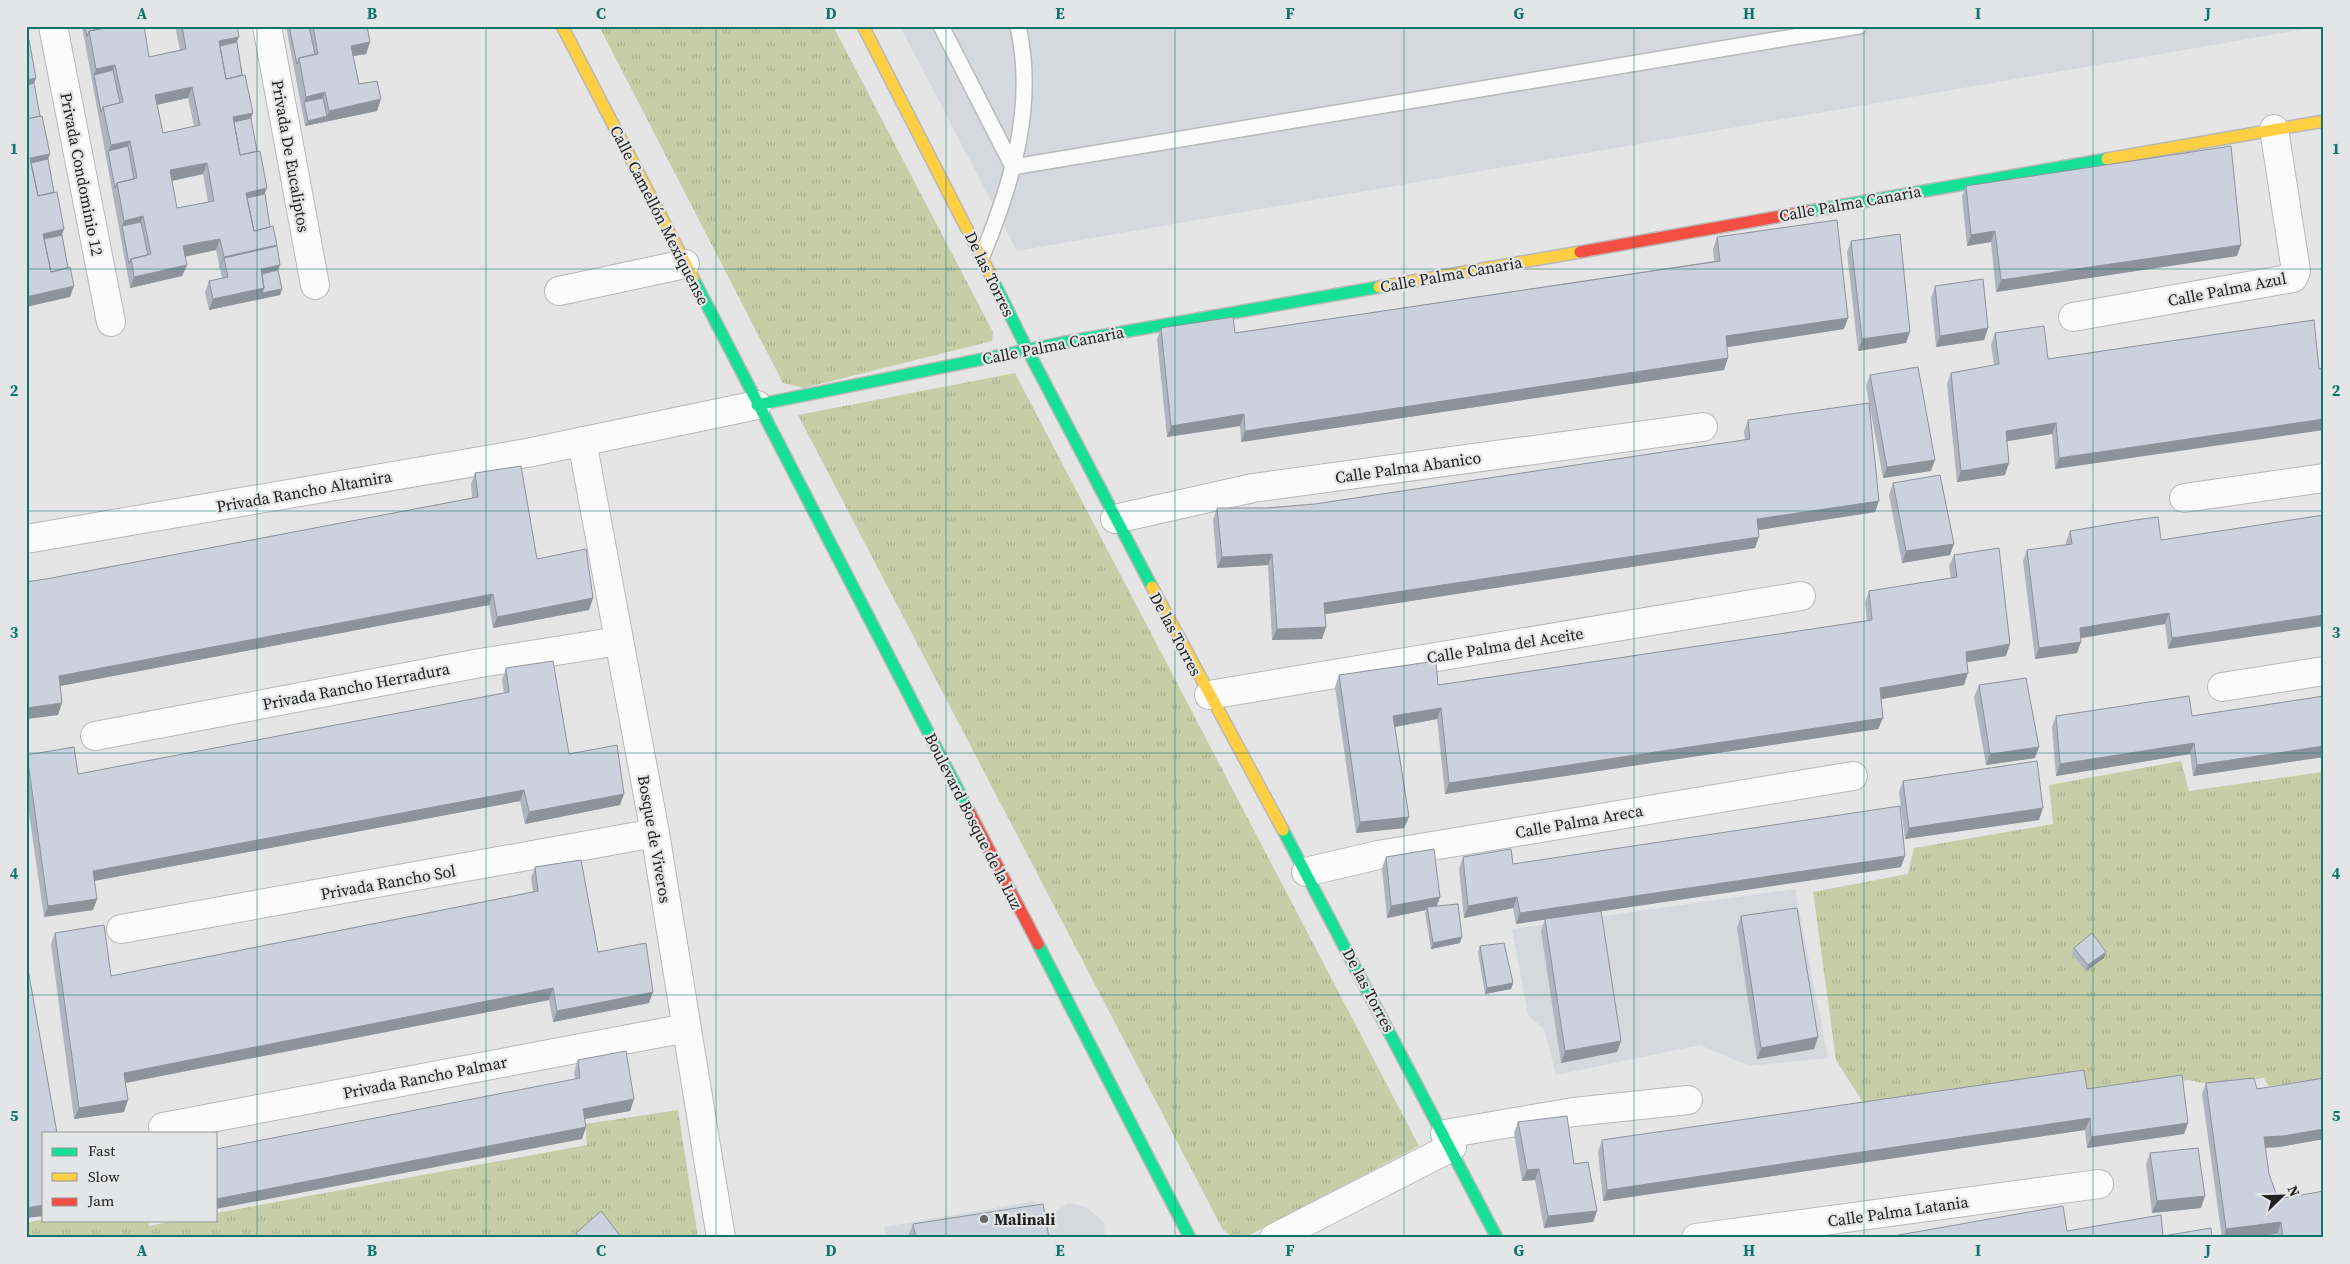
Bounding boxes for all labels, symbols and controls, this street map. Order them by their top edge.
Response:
text: A [137,2,148,24]
text: B [367,2,378,24]
text: C [596,2,606,24]
text: D [825,2,837,24]
text: E [1055,2,1065,24]
text: F [1285,2,1295,24]
text: G [1514,2,1525,24]
text: H [1743,2,1755,24]
text: I [1975,2,1981,24]
text: J [2204,2,2211,24]
street label: Privada De Eucaliptos [267,78,315,234]
street label: Privada Condominio 12 [55,90,109,258]
street label: Calle Camellón Mexiquense [605,122,715,308]
text: 1 [10,137,18,159]
text: 1 [2332,137,2340,159]
street label: Calle Palma Canaria [1777,180,1924,226]
street label: De las Torres [960,228,1020,320]
street label: Calle Palma Canaria [1378,251,1525,297]
street label: Calle Palma Azul [2166,267,2288,311]
street label: Calle Palma Canaria [980,320,1127,370]
text: 2 [10,379,19,401]
text: 2 [2332,379,2341,401]
street label: Calle Palma Abanico [1334,446,1483,488]
street label: Privada Rancho Altamira [215,465,394,517]
street label: De las Torres [1145,588,1207,680]
text: 3 [10,621,19,643]
text: 3 [2332,621,2341,643]
street label: Calle Palma del Aceite [1425,622,1585,668]
street label: Privada Rancho Herradura [261,657,452,715]
street label: Boulevard Bosque de la Luz [920,729,1028,913]
street label: Bosque de Viveros [633,773,677,905]
street label: Calle Palma Areca [1513,799,1646,843]
street label: Privada Rancho Sol [319,859,458,905]
text: 4 [10,862,19,884]
text: 4 [2332,862,2341,884]
street label: De las Torres [1338,944,1400,1036]
street label: Privada Rancho Palmar [341,1050,509,1104]
text: 5 [10,1104,19,1126]
text: 5 [2332,1104,2341,1126]
legend [42,1132,218,1222]
text: Fast [88,1140,115,1161]
text: Slow [88,1166,120,1187]
north arrow [2258,1172,2308,1222]
text: N [2283,1182,2305,1200]
text: Jam [87,1190,115,1211]
street label: Calle Palma Latania [1826,1190,1971,1232]
place label: Malinali [994,1208,1055,1230]
marker: Malinali [978,1213,990,1225]
text: A [137,1239,148,1261]
text: B [367,1239,378,1261]
text: C [596,1239,606,1261]
text: D [825,1239,837,1261]
text: E [1055,1239,1065,1261]
text: F [1285,1239,1295,1261]
text: G [1514,1239,1525,1261]
text: H [1743,1239,1755,1261]
text: I [1975,1239,1981,1261]
text: J [2204,1239,2211,1261]

